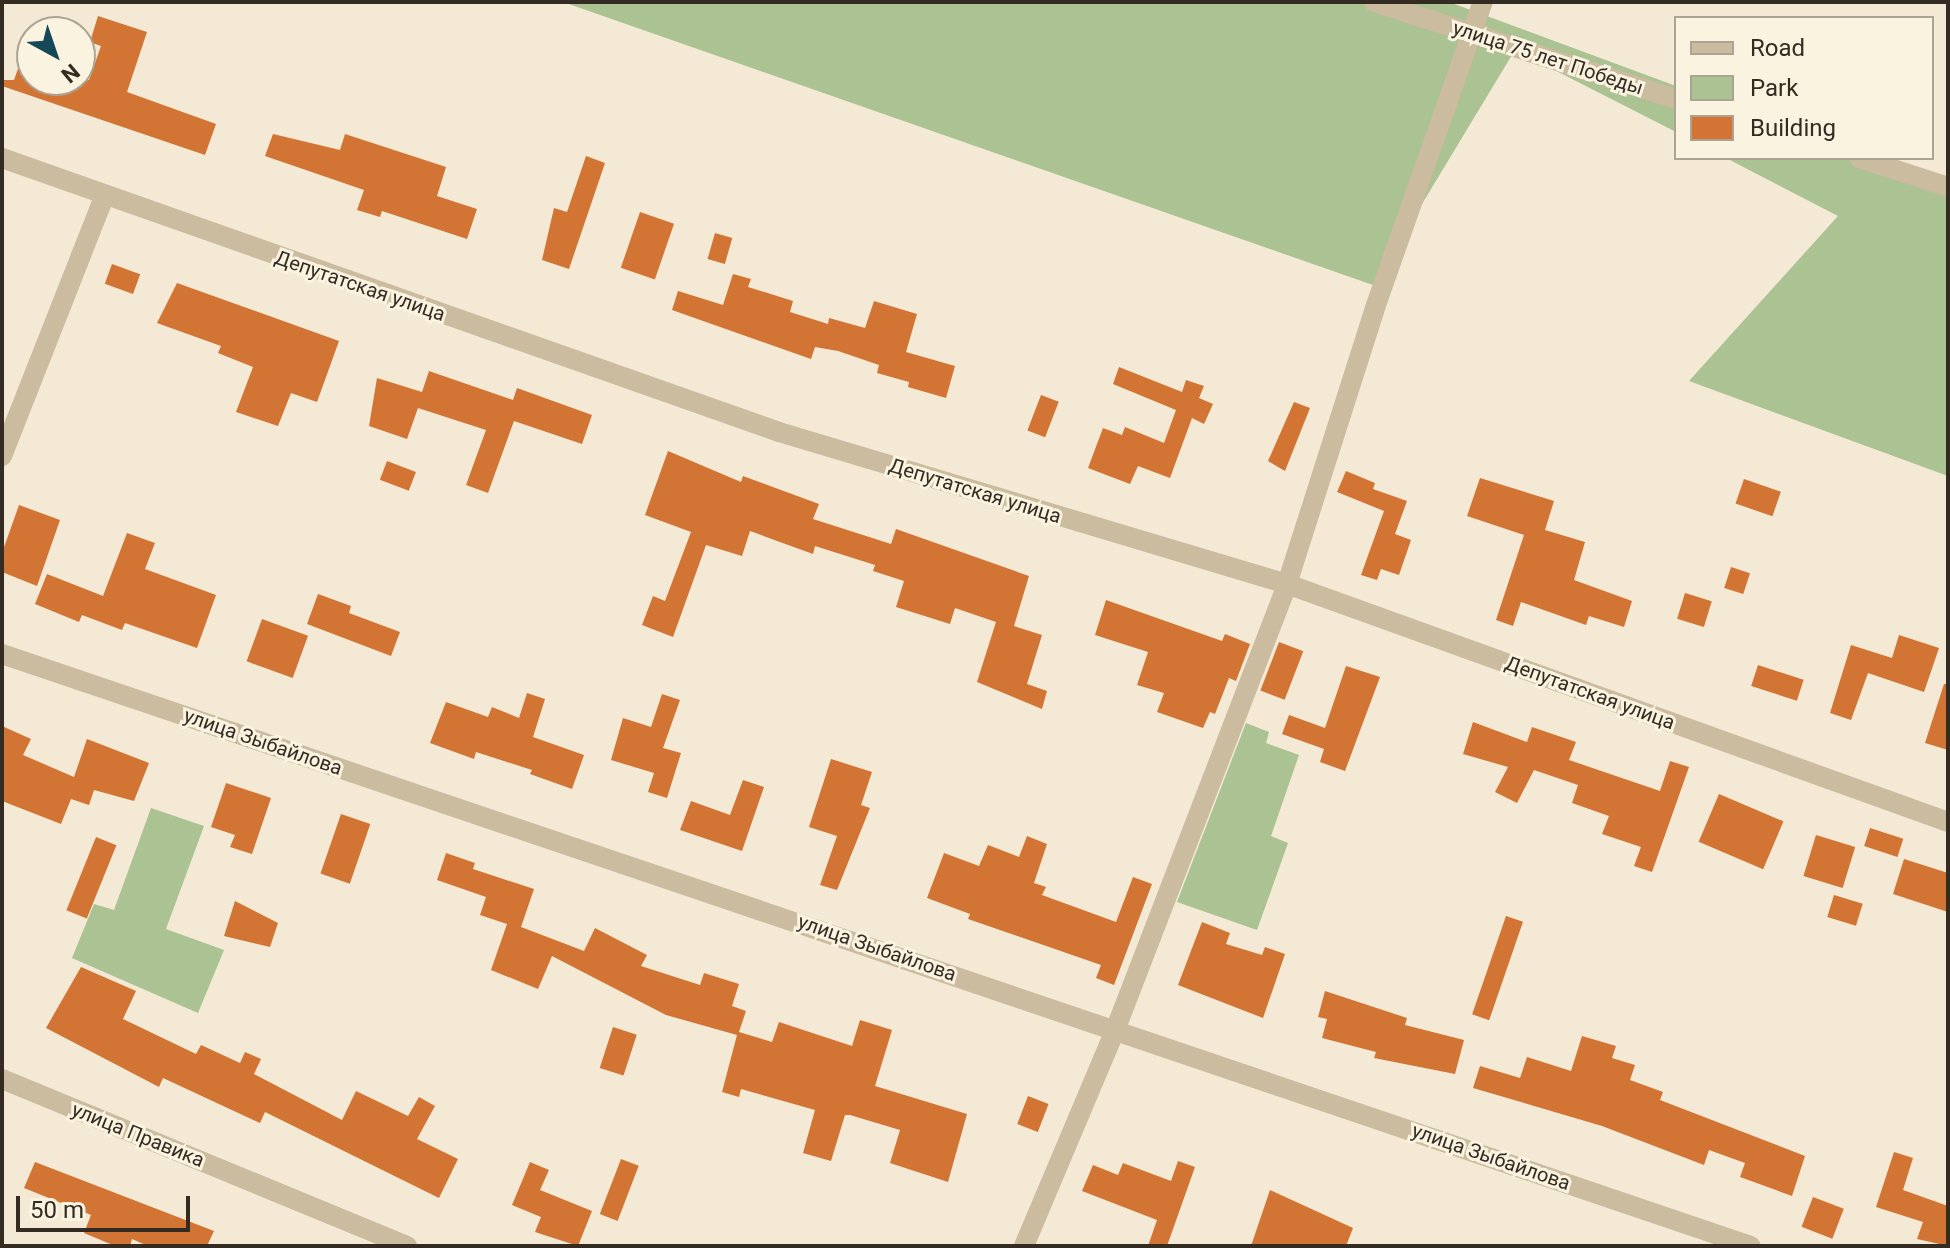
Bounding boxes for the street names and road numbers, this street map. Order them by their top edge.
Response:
street label: улица 75 лет Победы [1450,16,1646,100]
street label: Депутатская улица [272,246,448,326]
street label: Депутатская улица [886,453,1064,529]
street label: Депутатская улица [1502,651,1678,735]
street label: улица Зыбайлова [181,704,345,780]
street label: улица Зыбайлова [795,910,959,986]
street label: улица Правика [68,1097,208,1173]
street label: улица Зыбайлова [1409,1119,1573,1195]

